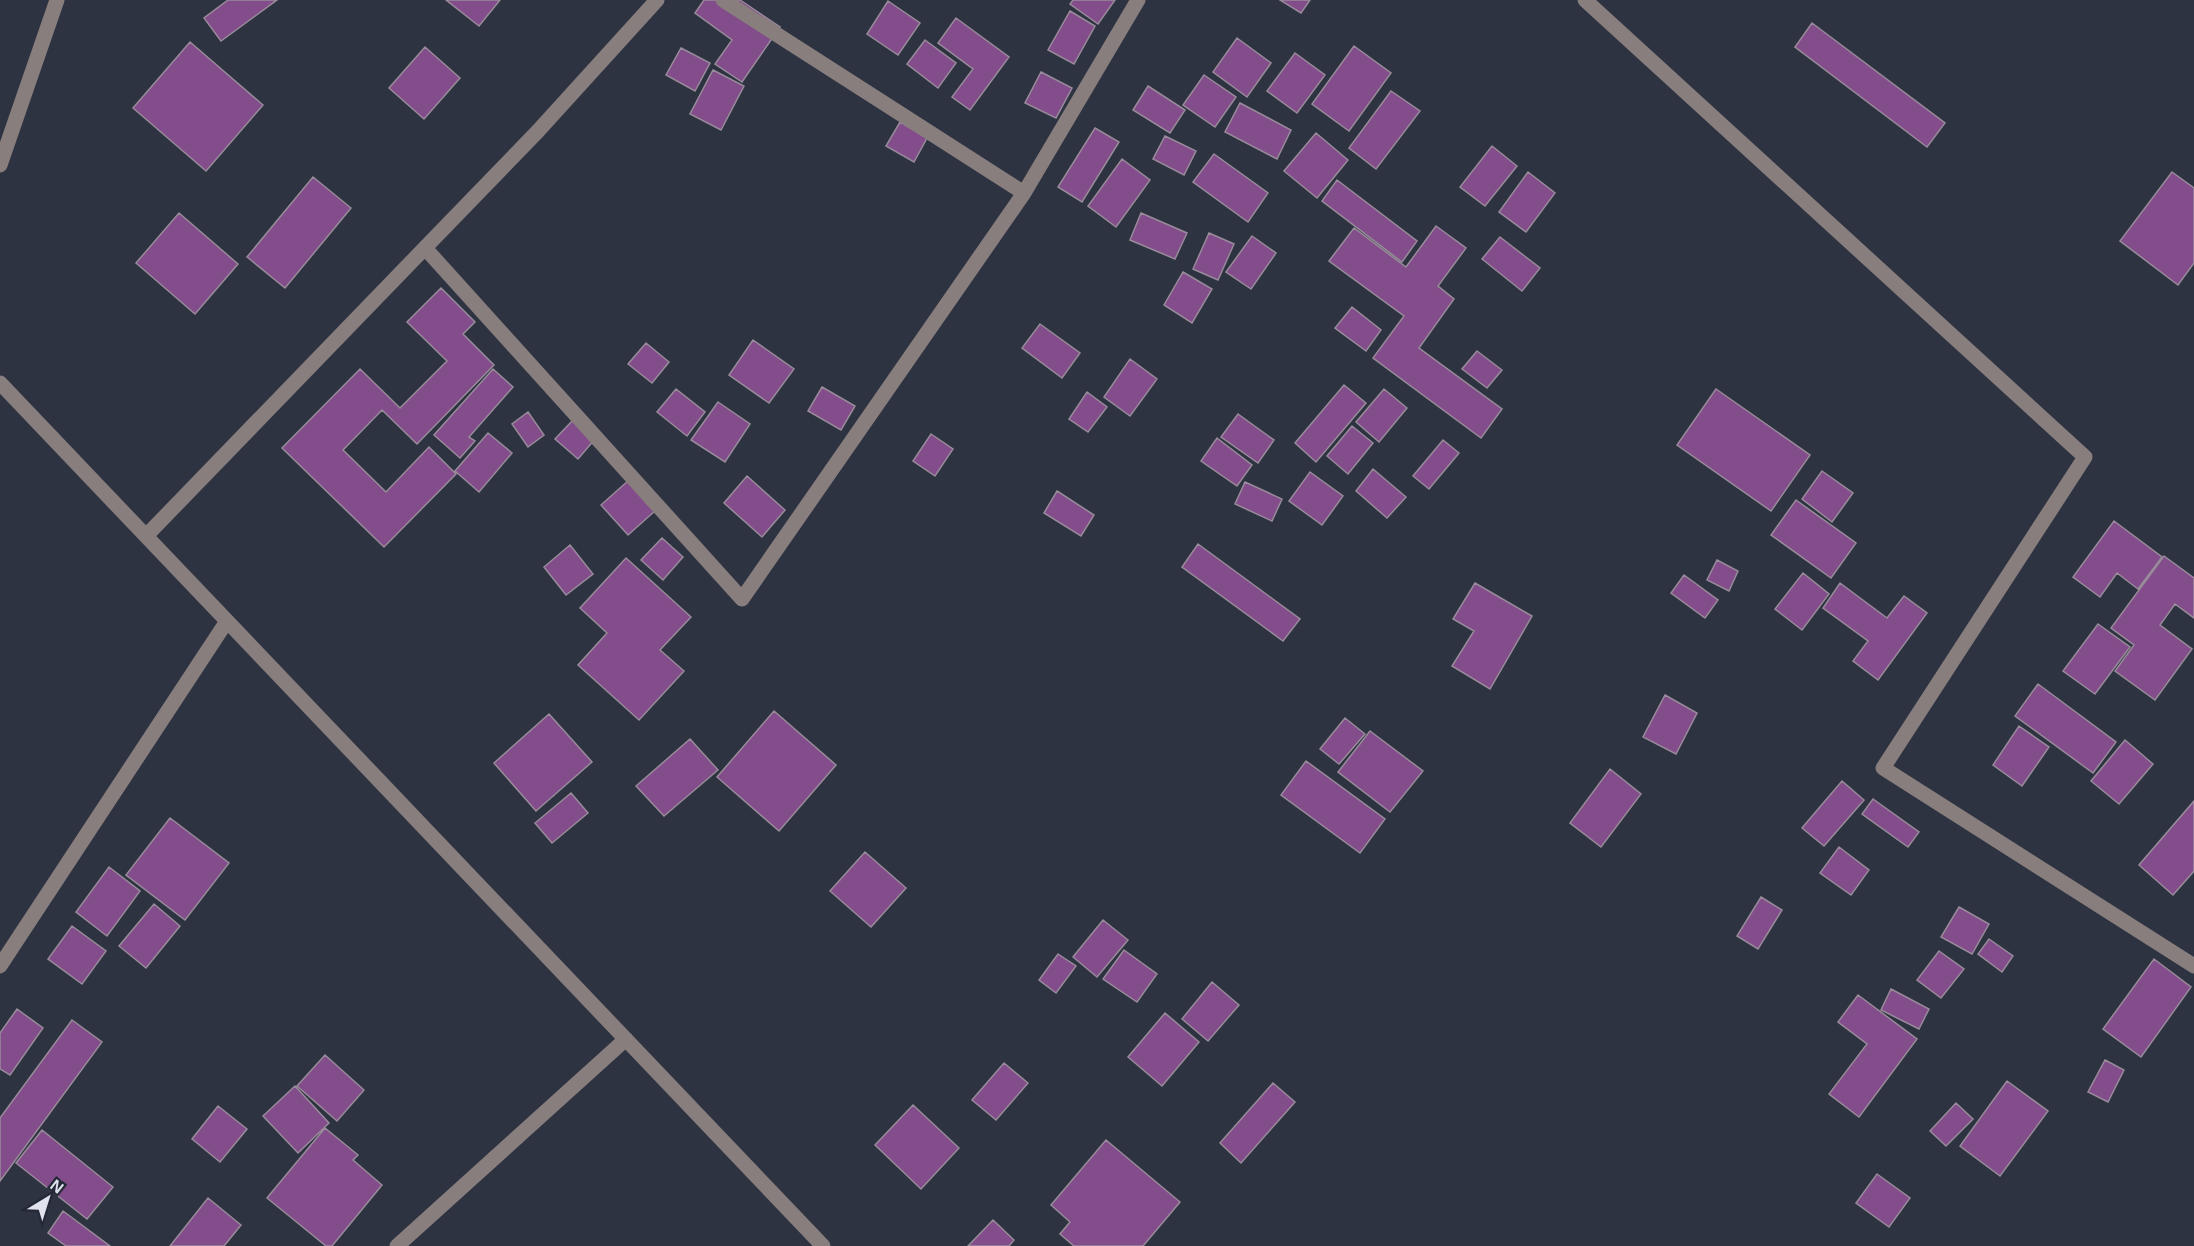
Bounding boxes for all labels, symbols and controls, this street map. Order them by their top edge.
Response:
north arrow [18,1168,78,1228]
text: N [47,1176,67,1197]

